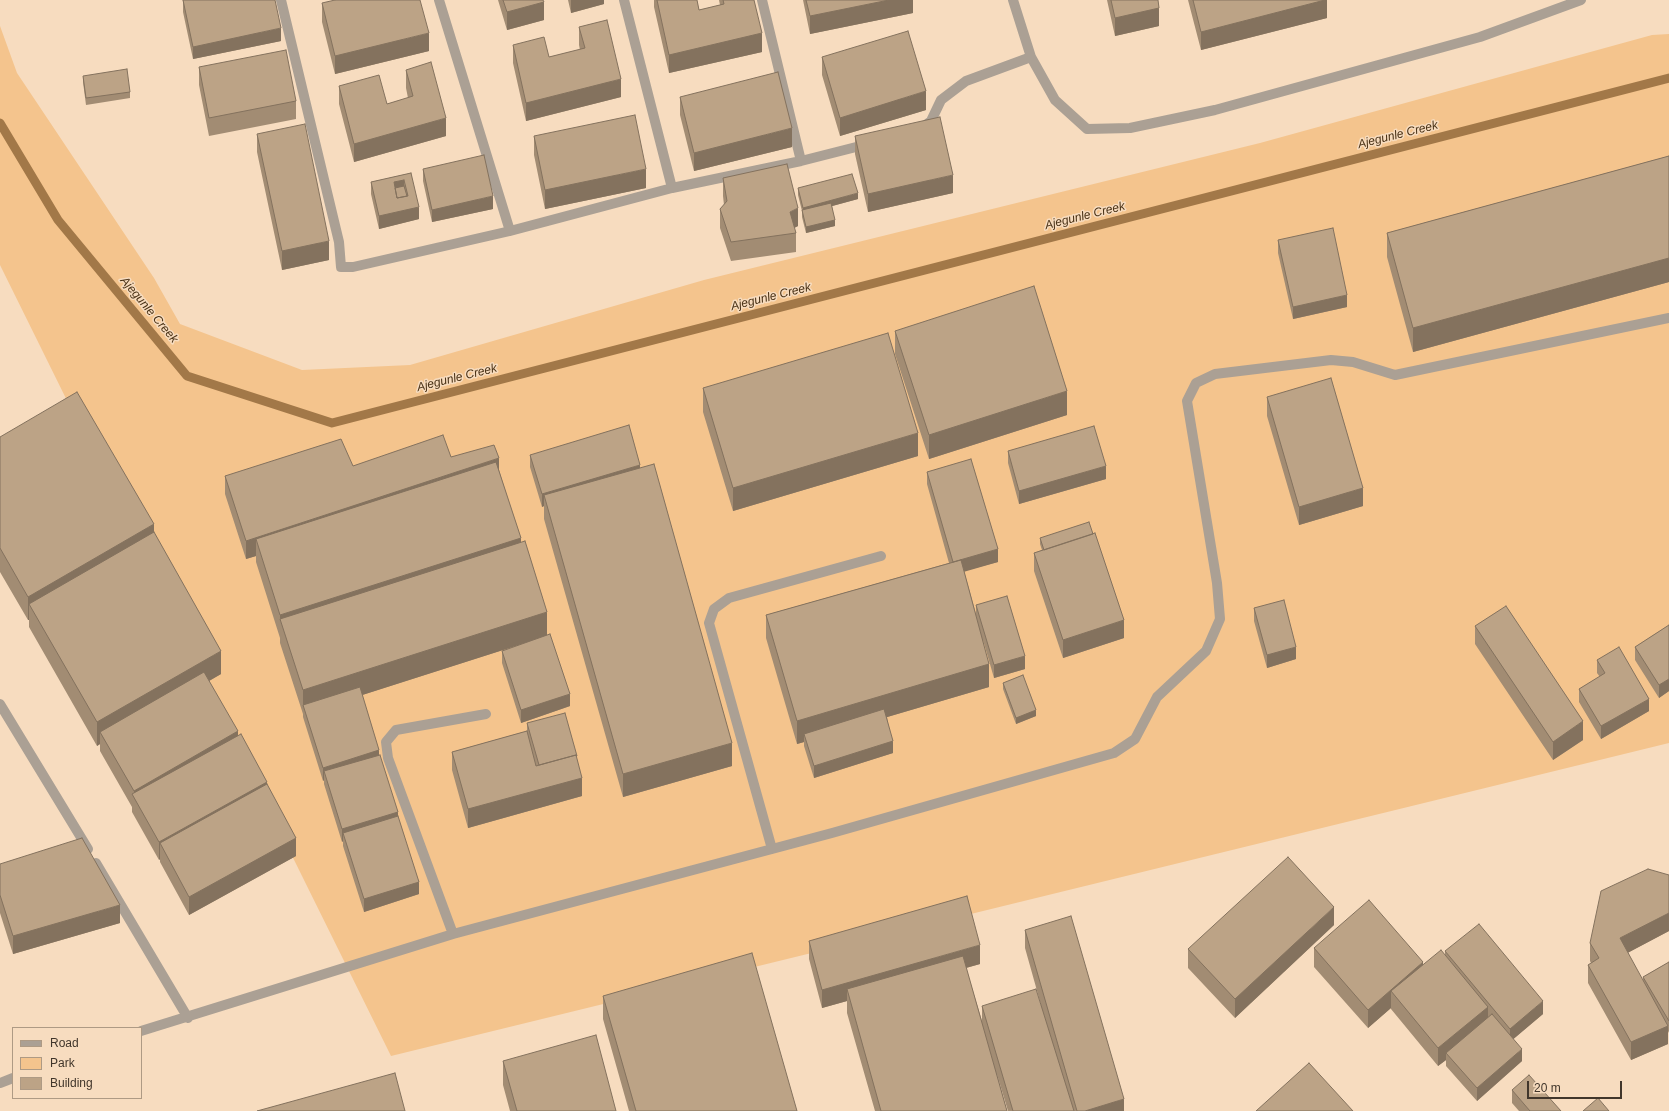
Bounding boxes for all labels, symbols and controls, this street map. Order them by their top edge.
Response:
water label: Ajegunle Creek [1356,118,1440,152]
water label: Ajegunle Creek [1043,199,1127,233]
water label: Ajegunle Creek [117,274,181,346]
water label: Ajegunle Creek [729,280,813,314]
water label: Ajegunle Creek [415,361,499,395]
legend [12,1027,142,1099]
text: Road [50,1036,79,1050]
text: Park [50,1056,75,1070]
scale bar [1529,1073,1624,1099]
text: Building [50,1076,93,1090]
text: 20 m [1534,1081,1561,1095]

